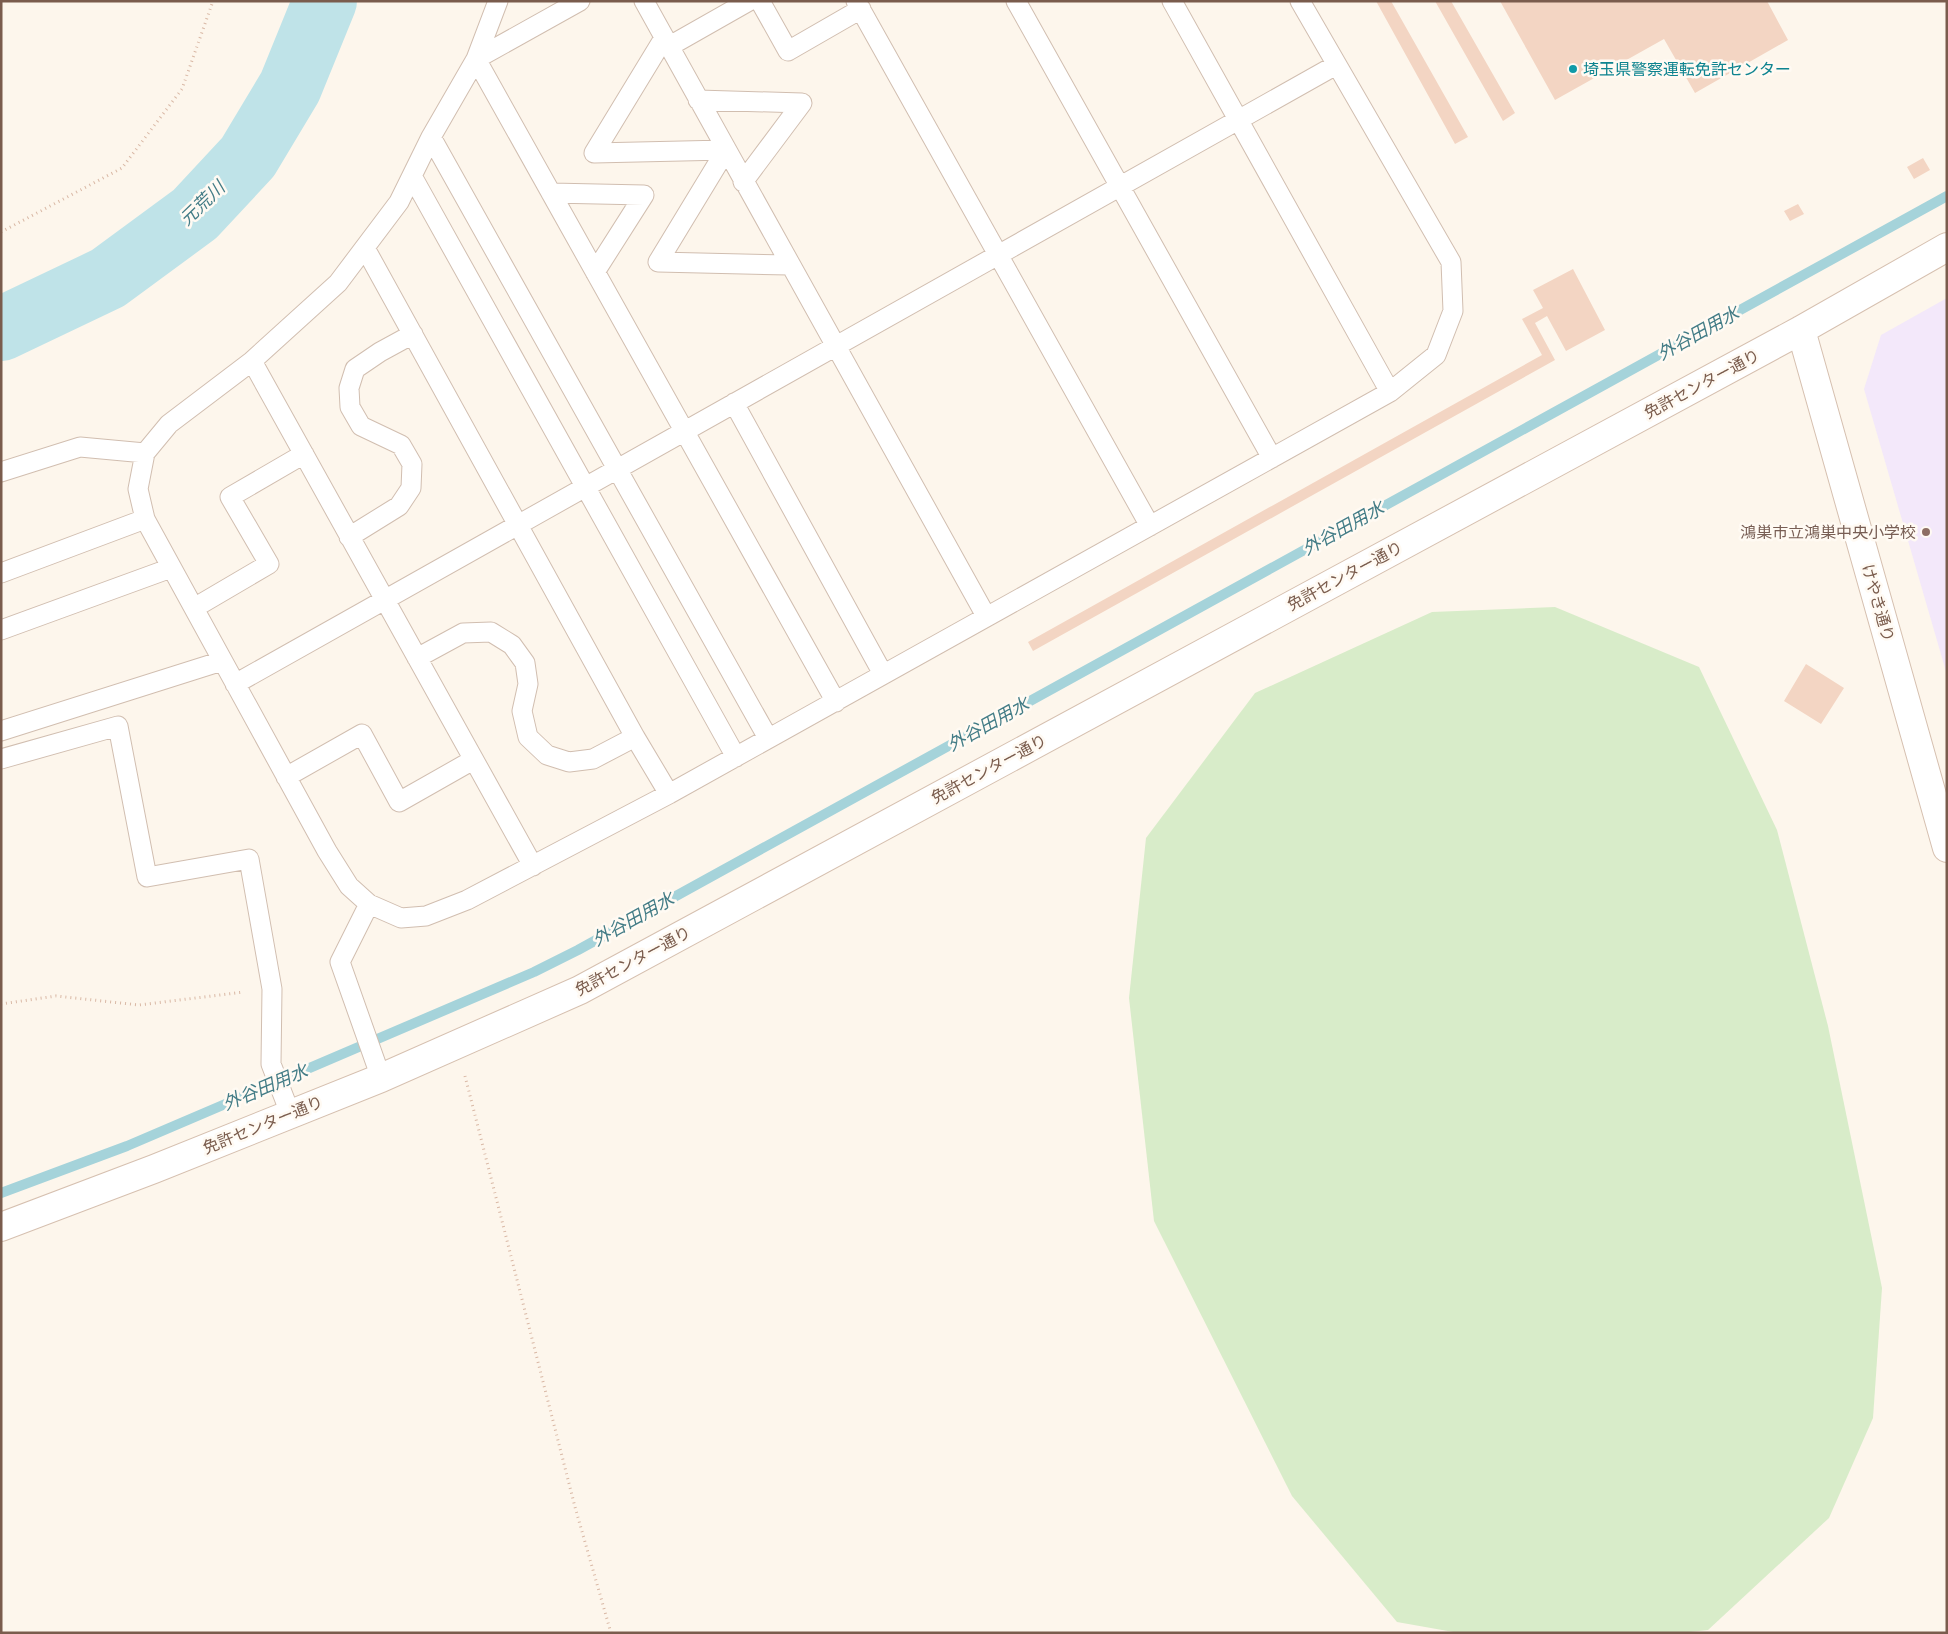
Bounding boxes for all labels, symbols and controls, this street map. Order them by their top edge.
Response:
place label: 埼玉県警察運転免許センター [1583,60,1791,79]
marker: 埼玉県警察運転免許センター [1567,63,1579,75]
water label: 元荒川 [175,175,230,229]
water label: 外谷田用水 [1654,301,1744,364]
street label: 免許センター通り [1641,346,1763,422]
water label: 外谷田用水 [1299,496,1389,559]
place label: 鴻巣市立鴻巣中央小学校 [1740,523,1916,542]
marker: 鴻巣市立鴻巣中央小学校 [1920,526,1932,538]
street label: 免許センター通り [1284,538,1406,614]
street label: けやき通り [1858,562,1898,644]
water label: 外谷田用水 [944,692,1034,755]
street label: 免許センター通り [928,731,1050,807]
water label: 外谷田用水 [589,887,679,950]
street label: 免許センター通り [572,923,694,999]
water label: 外谷田用水 [219,1059,312,1114]
street label: 免許センター通り [200,1092,326,1158]

